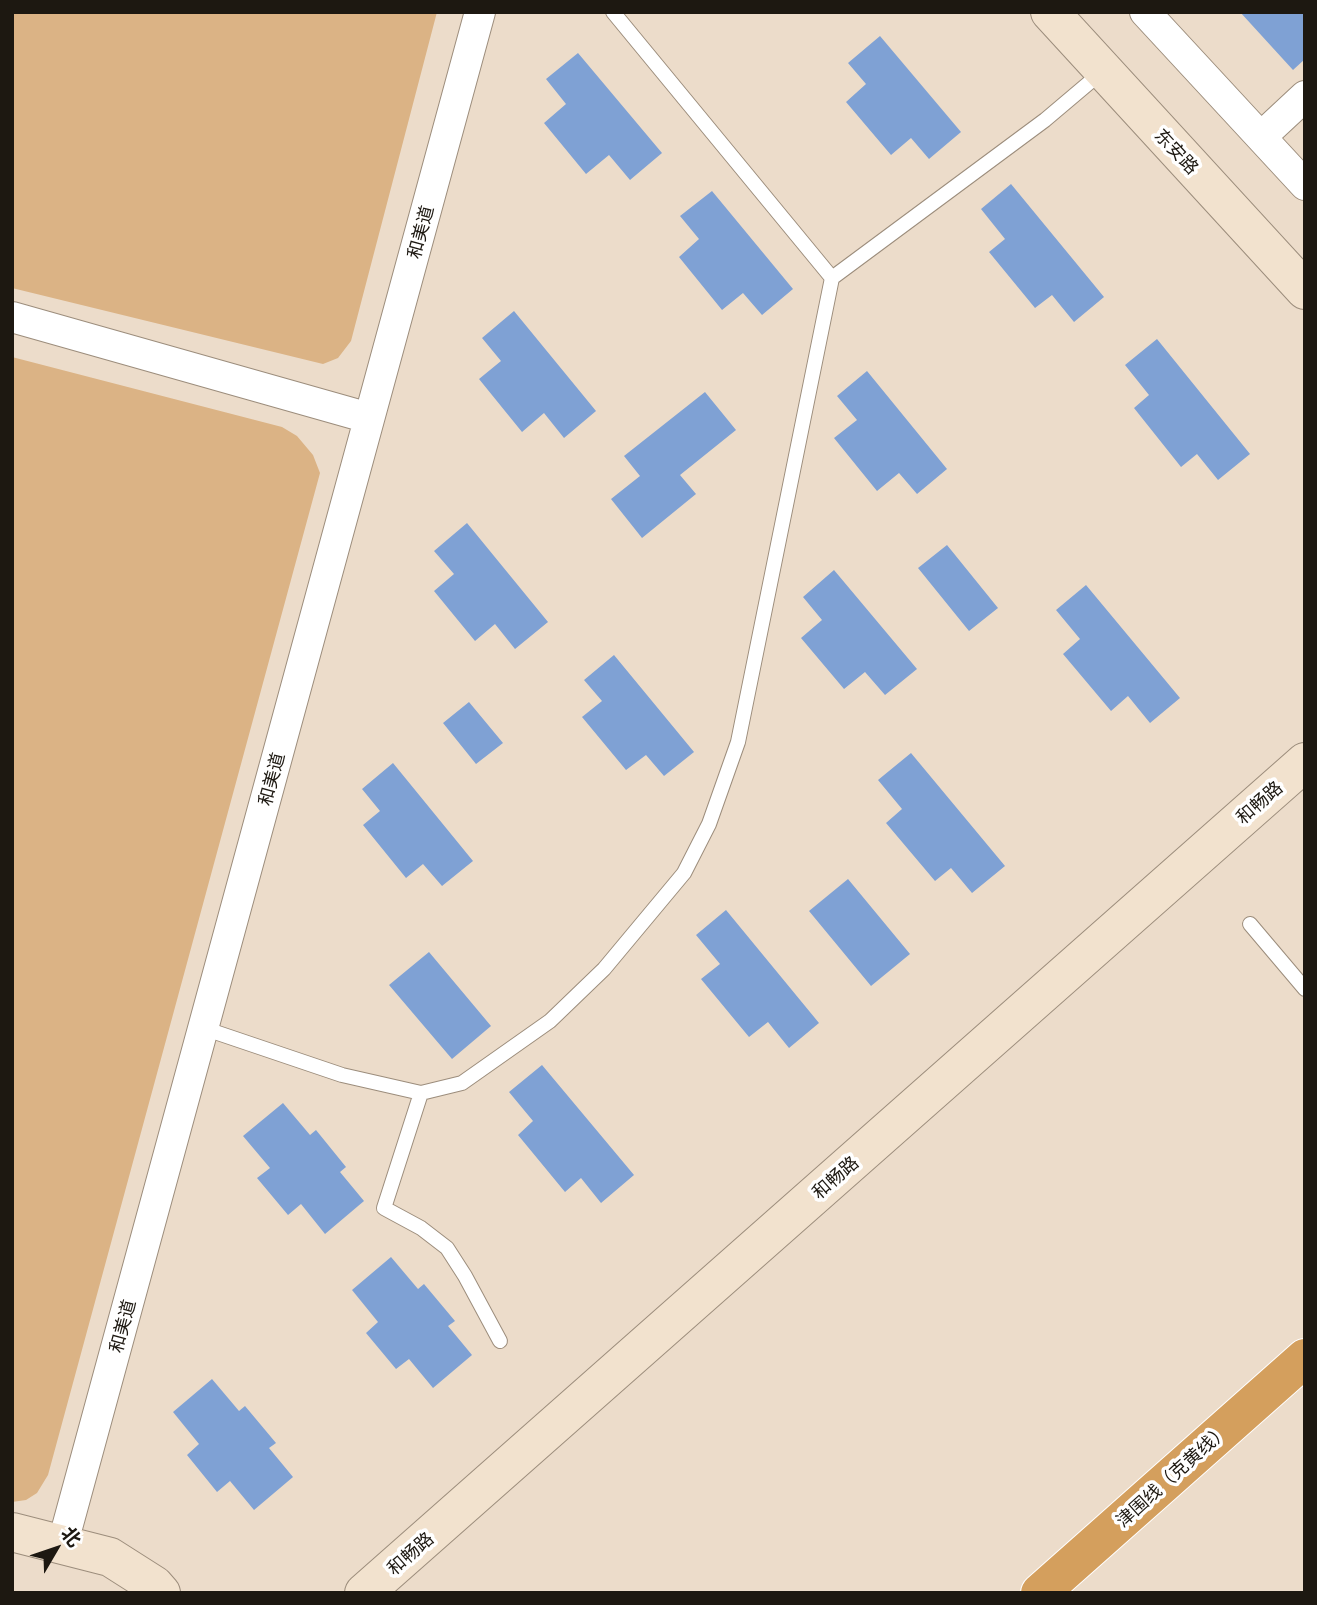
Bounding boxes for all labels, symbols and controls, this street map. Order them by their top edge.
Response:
street label: 东安路 [1151,124,1203,178]
street label: 和美道 [403,203,437,261]
street label: 和美道 [254,750,288,808]
street label: 和畅路 [1232,776,1286,828]
street label: 和畅路 [808,1151,862,1203]
street label: 和美道 [105,1297,139,1355]
street label: 津围线（克黄线） [1111,1419,1233,1531]
north arrow [21,1514,91,1584]
text: 北 [56,1520,89,1551]
street label: 和畅路 [383,1527,437,1579]

